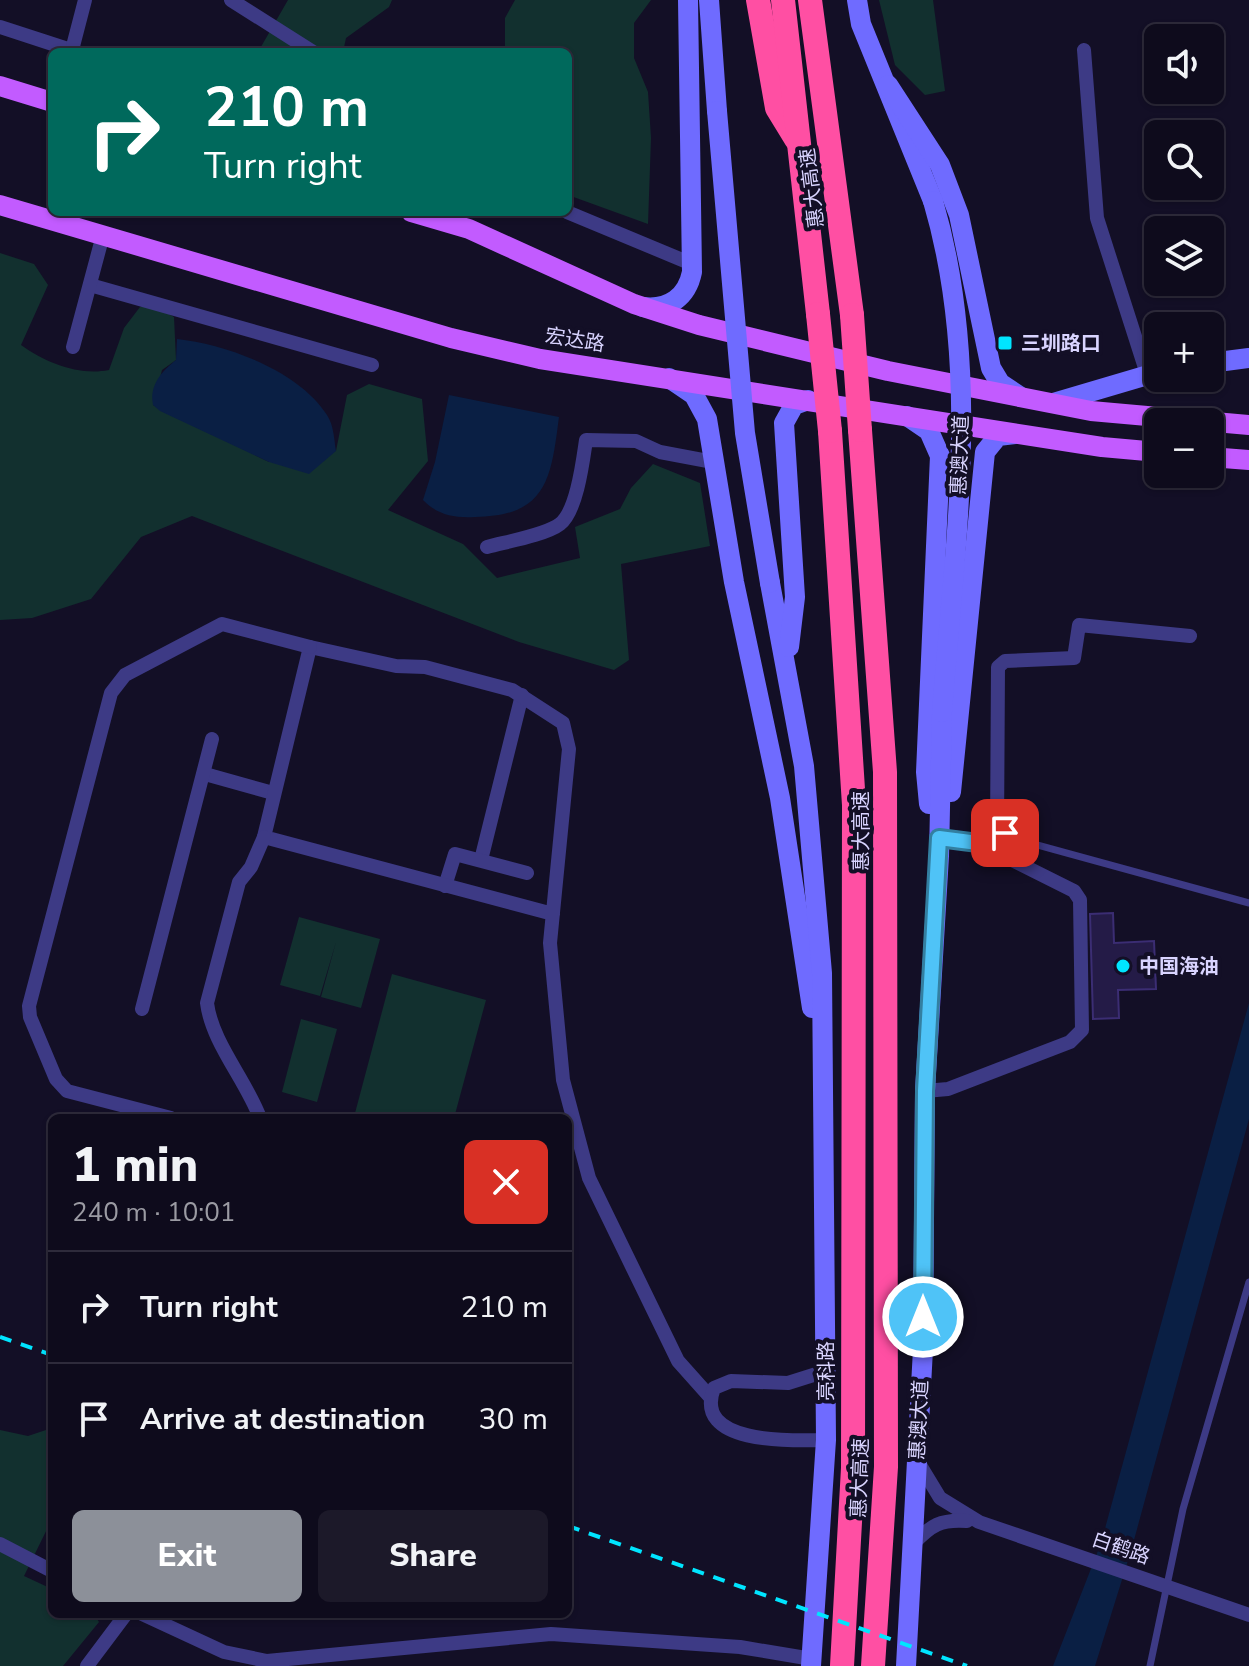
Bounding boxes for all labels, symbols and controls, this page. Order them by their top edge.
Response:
map controls [1144,24,1224,488]
button: sound [1144,24,1224,104]
text: 210 m [204,69,369,146]
icon: right [72,80,176,184]
button: search [1144,120,1224,200]
text: Turn right [204,142,361,191]
street label: 惠大高速 [794,147,830,229]
button: layers [1144,216,1224,296]
button: + [1144,312,1224,392]
street label: 宏达路 [543,322,607,358]
place label: 三圳路口 [1021,330,1101,357]
marker: 三圳路口 [996,334,1014,352]
button: − [1144,408,1224,488]
street label: 惠澳大道 [945,415,975,495]
street label: 惠大高速 [848,791,875,871]
pin [971,799,1039,867]
icon: arrive [983,811,1027,855]
place label: 中国海油 [1139,953,1219,980]
marker: 中国海油 [1114,957,1132,975]
text: 1 min [72,1132,198,1198]
button: close [464,1140,548,1224]
text: 240 m · 10:01 [72,1195,235,1230]
position arrow [881,1275,965,1359]
icon: right [72,1285,116,1329]
text: Turn right [140,1287,278,1328]
text: 210 m [461,1287,548,1328]
street label: 亮科路 [813,1341,840,1401]
street label: 惠澳大道 [903,1379,935,1461]
icon: arrive [72,1397,116,1441]
text: Arrive at destination [140,1399,425,1440]
text: 30 m [479,1399,548,1440]
street label: 惠大高速 [845,1438,875,1518]
button: Exit [72,1510,302,1602]
button: Share [318,1510,548,1602]
street label: 白鹤路 [1088,1525,1154,1571]

